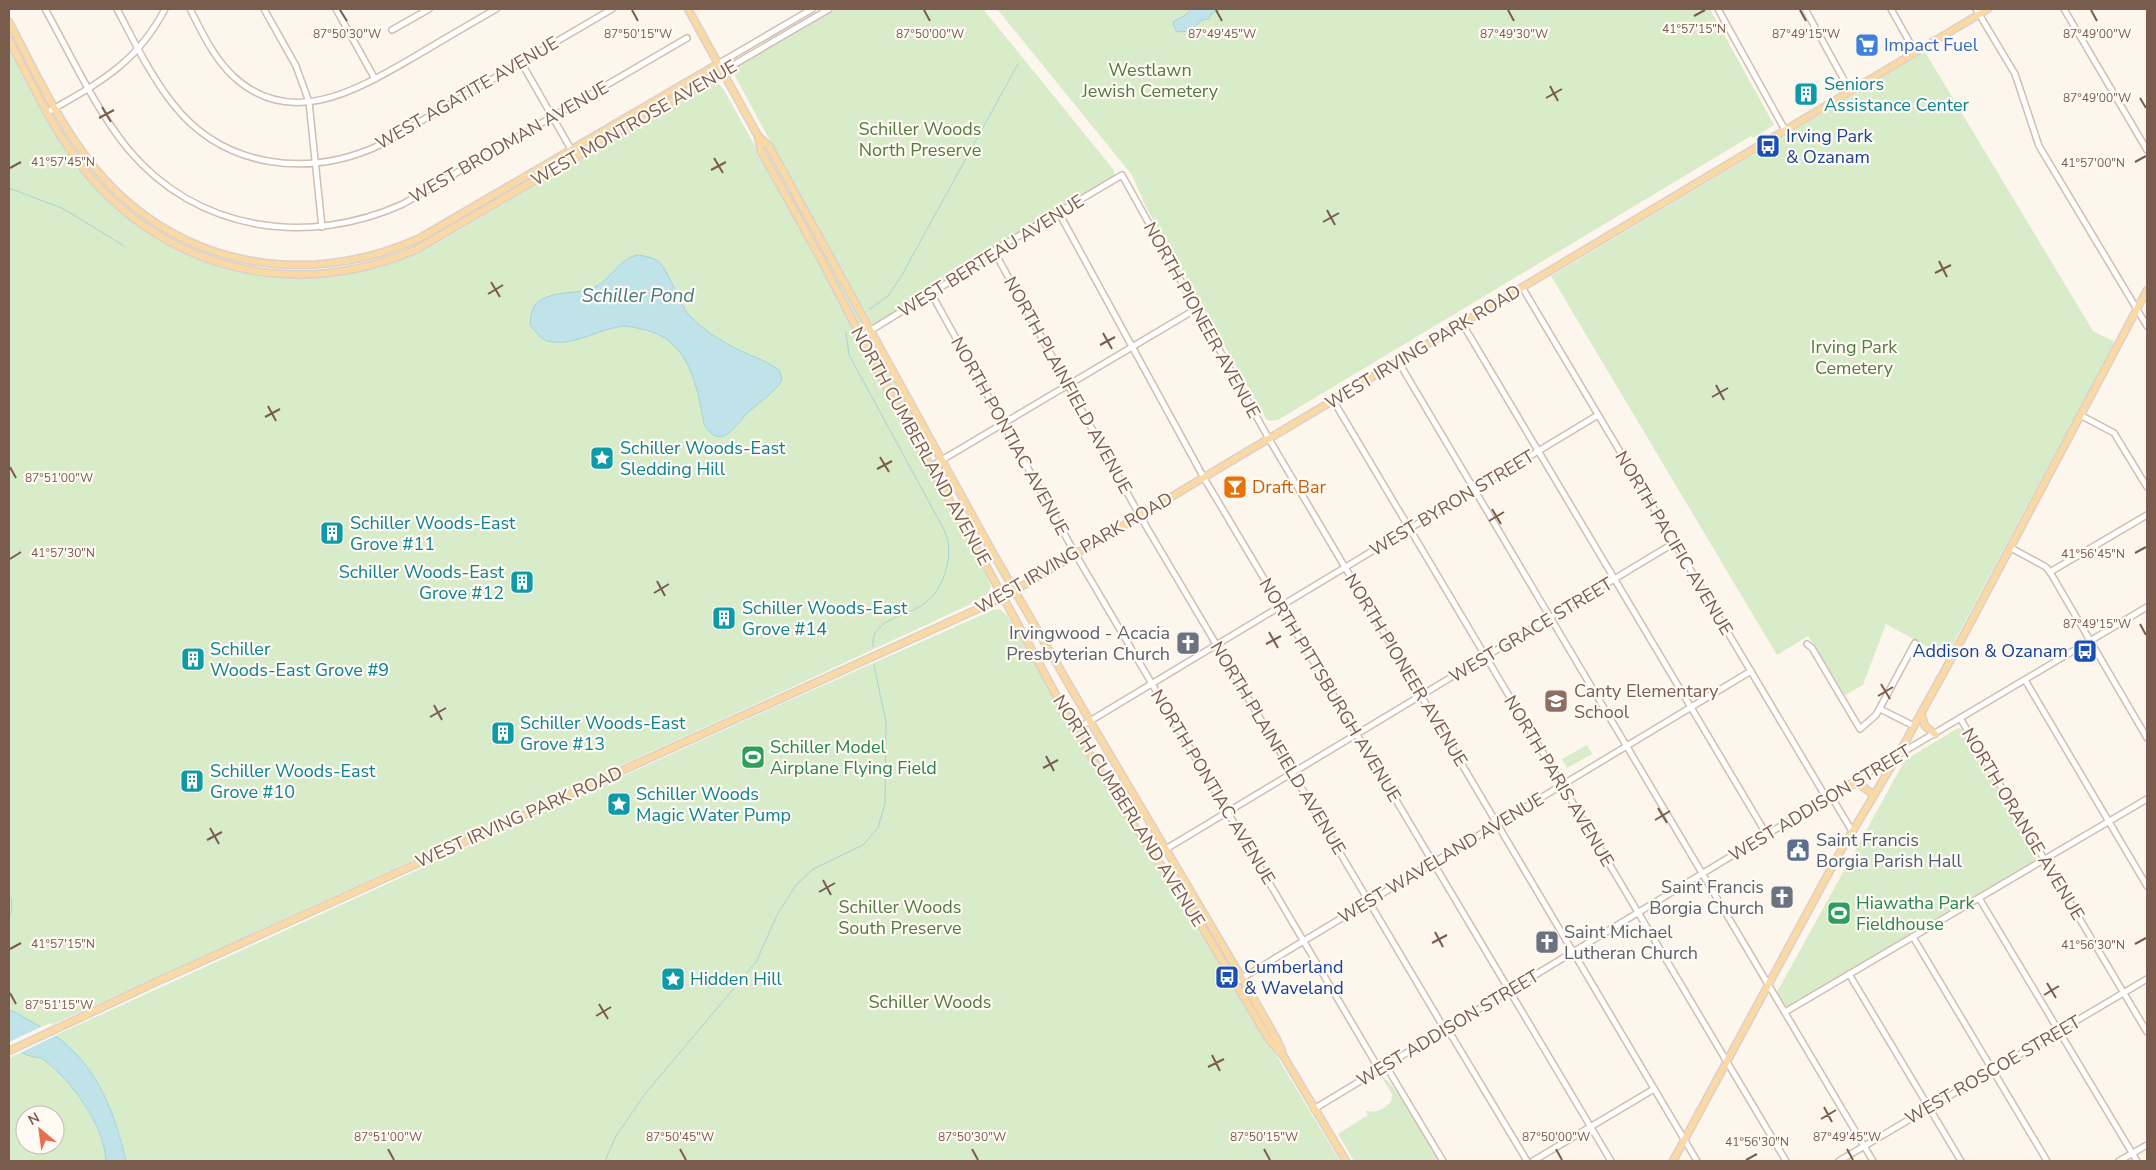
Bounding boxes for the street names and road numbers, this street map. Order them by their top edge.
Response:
street label: WEST AGATITE AVENUE [371,31,563,155]
street label: WEST MONTROSE AVENUE [527,54,741,192]
street label: WEST BRODMAN AVENUE [405,75,613,209]
street label: WEST BERTEAU AVENUE [894,189,1088,323]
street label: NORTH PIONEER AVENUE [1138,218,1266,422]
street label: NORTH PLAINFIELD AVENUE [998,272,1138,498]
street label: WEST IRVING PARK ROAD [1321,279,1525,415]
street label: NORTH CUMBERLAND AVENUE [845,323,997,569]
street label: NORTH PONTIAC AVENUE [945,332,1075,540]
street label: WEST BYRON STREET [1365,444,1539,562]
street label: NORTH PACIFIC AVENUE [1609,446,1739,640]
street label: WEST IRVING PARK ROAD [971,487,1177,619]
street label: NORTH PIONEER AVENUE [1339,569,1473,771]
street label: WEST GRACE STREET [1445,572,1617,688]
street label: NORTH PITTSBURGH AVENUE [1254,574,1406,806]
street label: NORTH PLAINFIELD AVENUE [1205,637,1351,859]
street label: NORTH PONTIAC AVENUE [1145,685,1281,889]
street label: NORTH CUMBERLAND AVENUE [1048,691,1210,931]
street label: NORTH PARIS AVENUE [1498,691,1620,871]
street label: NORTH ORANGE AVENUE [1956,723,2090,925]
street label: WEST ADDISON STREET [1724,739,1916,867]
street label: WEST IRVING PARK ROAD [412,760,626,874]
street label: WEST WAVELAND AVENUE [1334,787,1548,929]
street label: WEST ADDISON STREET [1352,964,1544,1092]
street label: WEST ROSCOE STREET [1901,1010,2085,1130]

